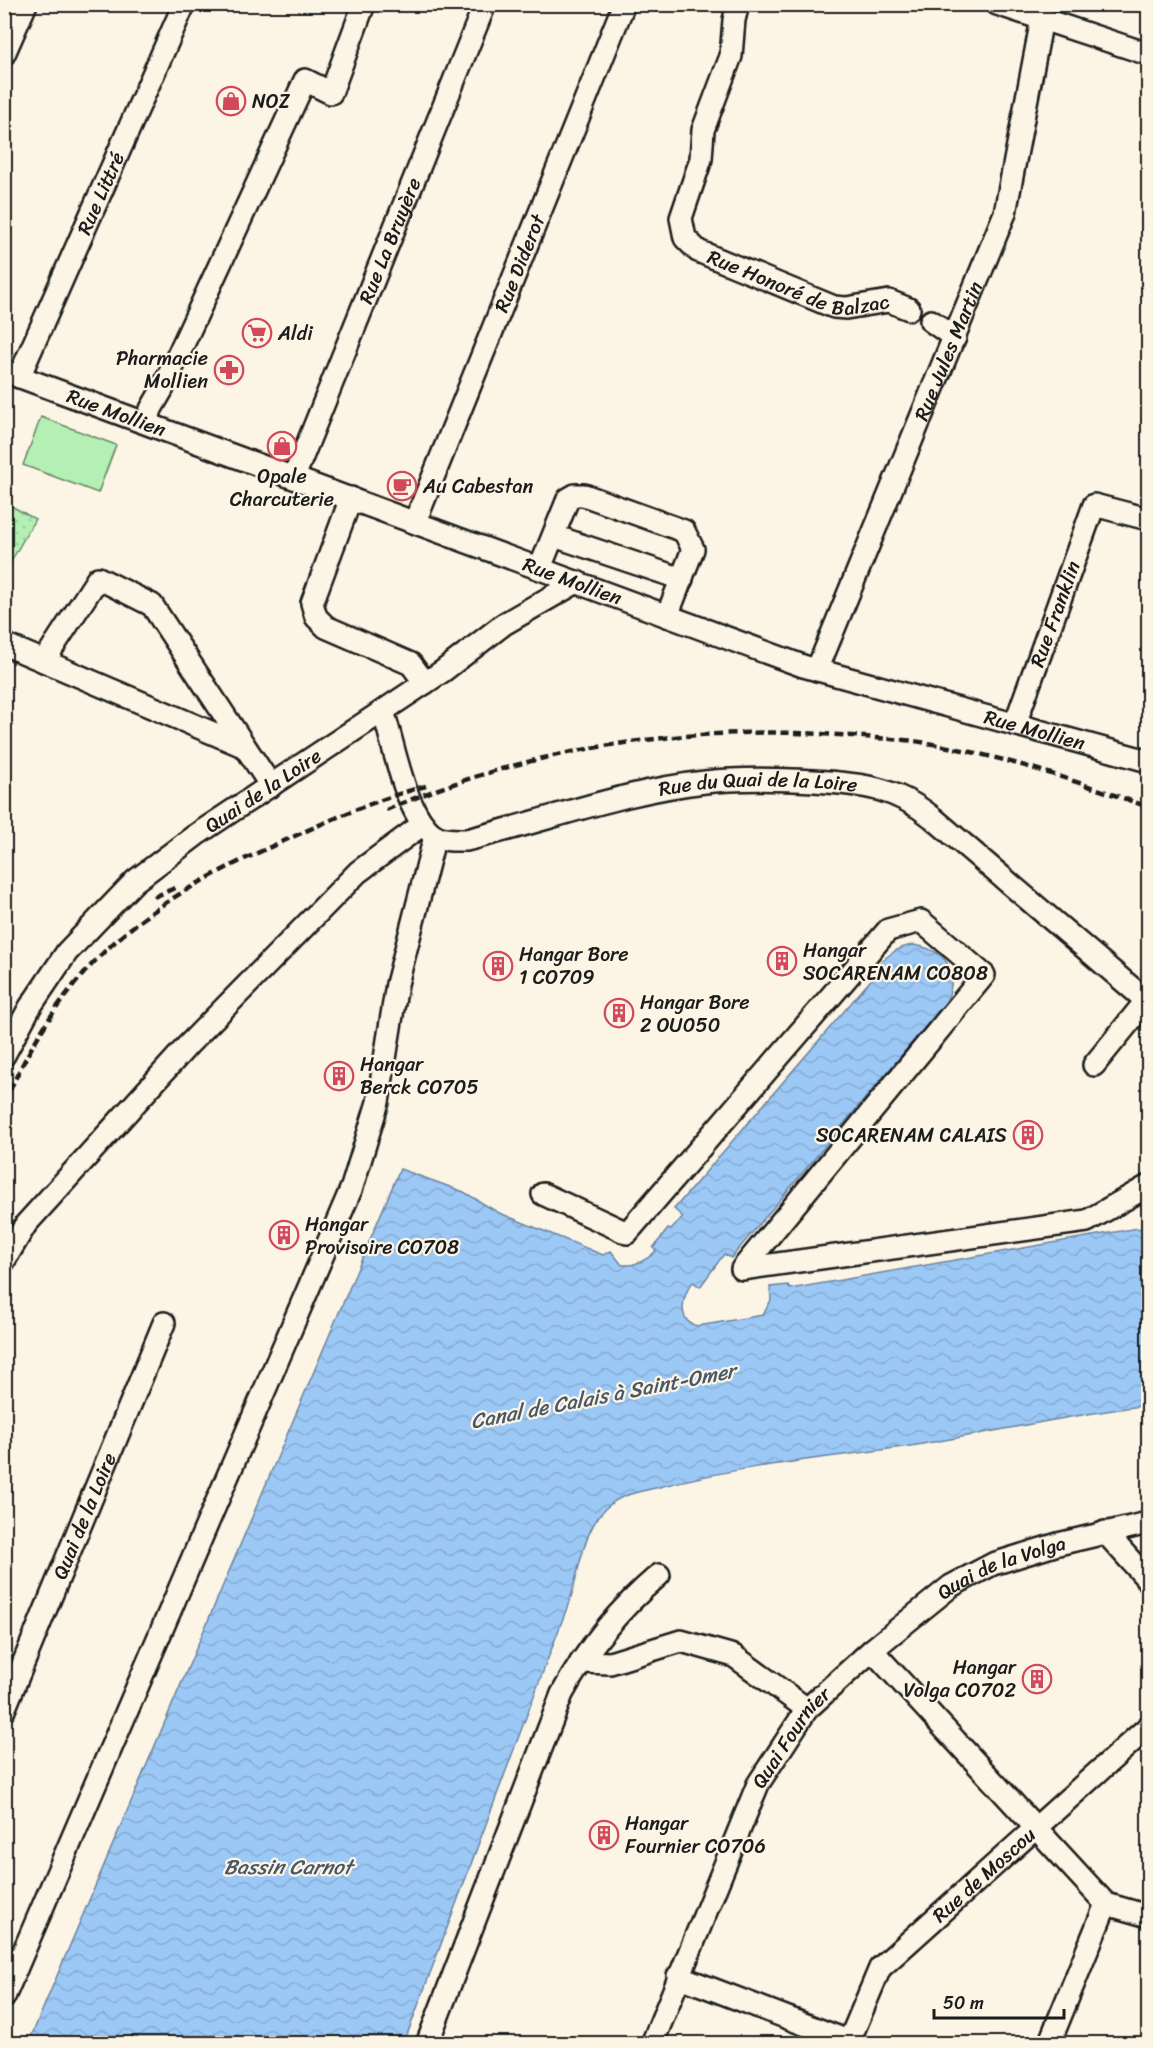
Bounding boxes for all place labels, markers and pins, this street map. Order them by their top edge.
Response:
place label: NOZ [252,84,291,119]
shop icon: NOZ [215,85,247,117]
place label: Aldi [277,316,314,351]
supermarket icon: Aldi [241,317,273,349]
place label: Pharmacie Mollien [116,341,208,399]
pharmacy icon: Pharmacie Mollien [213,354,245,386]
shop icon: Opale Charcuterie [266,430,298,462]
place label: Opale Charcuterie [230,459,334,517]
place label: Au Cabestan [422,469,533,504]
cafe icon: Au Cabestan [386,470,418,502]
place label: Hangar SOCARENAM CO808 [803,933,988,991]
place label: Hangar Bore 1 CO709 [519,937,629,995]
building icon: Hangar SOCARENAM CO808 [766,945,798,977]
building icon: Hangar Bore 1 CO709 [482,950,514,982]
place label: Hangar Bore 2 OU050 [640,985,750,1043]
building icon: Hangar Bore 2 OU050 [603,997,635,1029]
place label: Hangar Berck CO705 [360,1047,479,1105]
building icon: Hangar Berck CO705 [323,1060,355,1092]
place label: SOCARENAM CALAIS [816,1118,1007,1153]
building icon: SOCARENAM CALAIS [1012,1119,1044,1151]
place label: Hangar Provisoire CO708 [305,1207,459,1265]
building icon: Hangar Provisoire CO708 [268,1219,300,1251]
place label: Hangar Volga CO702 [904,1650,1017,1708]
building icon: Hangar Volga CO702 [1021,1663,1053,1695]
place label: Hangar Fournier CO706 [625,1806,766,1864]
building icon: Hangar Fournier CO706 [588,1819,620,1851]

